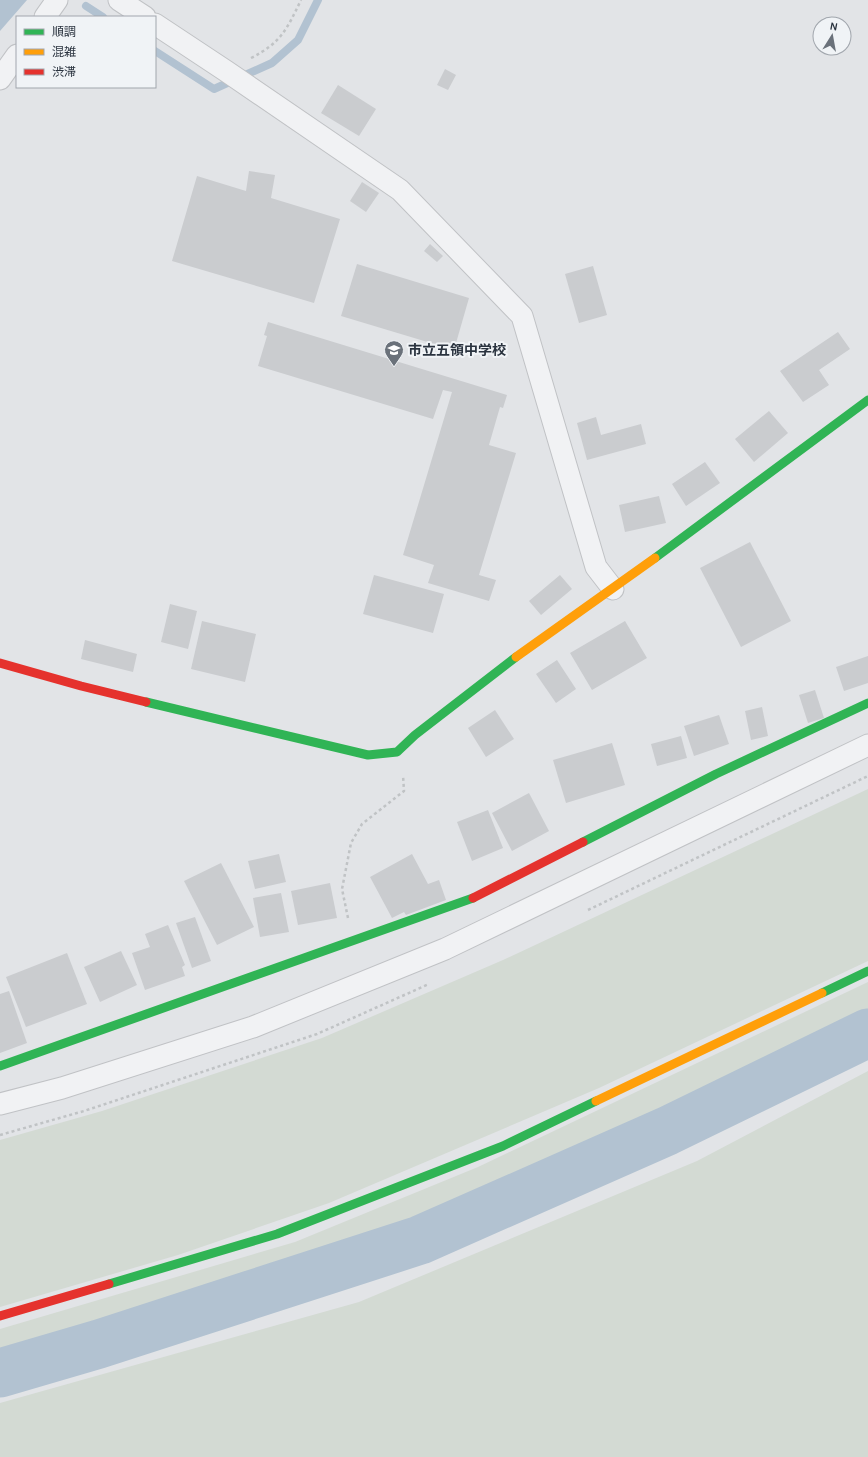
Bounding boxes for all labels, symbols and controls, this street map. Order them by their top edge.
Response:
legend [16,16,156,88]
north arrow [812,16,852,56]
text: N [829,20,839,34]
text: 順調 [52,25,76,39]
text: 混雑 [52,45,76,59]
text: 渋滞 [52,65,76,79]
school or university icon: 市立五領中学校 [383,339,405,367]
place label: 市立五領中学校 [408,342,506,359]

